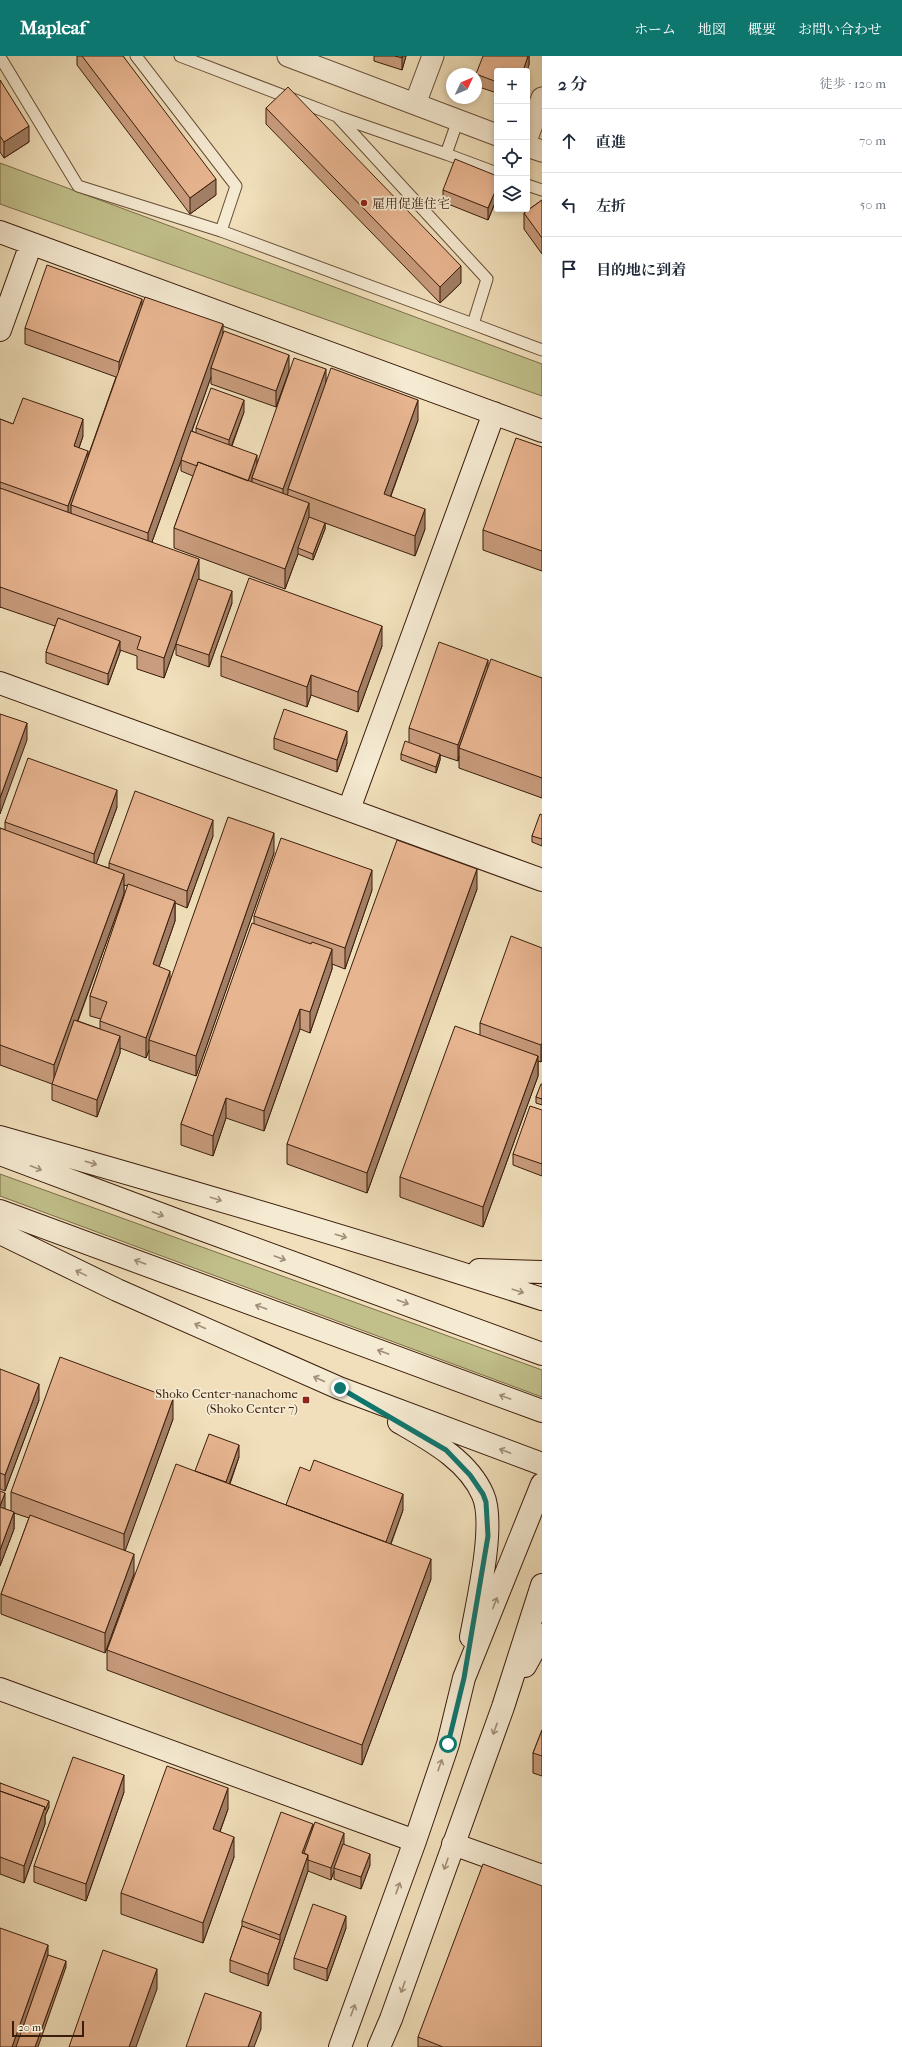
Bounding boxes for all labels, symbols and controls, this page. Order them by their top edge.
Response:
text: Mapleaf [20,17,86,39]
text: ホーム [634,21,676,38]
text: 地図 [698,21,726,38]
text: 概要 [748,21,776,38]
text: お問い合わせ [798,21,882,38]
north arrow [446,68,482,104]
map controls [494,68,530,212]
button: + [494,68,530,104]
text: 2 分 [558,74,587,94]
text: 徒歩 · 120 m [820,76,886,91]
button: − [494,104,530,140]
icon: ahead [558,130,580,152]
text: 直進 [596,133,626,151]
text: 70 m [859,133,886,148]
button: locate [494,140,530,176]
button: layers [494,176,530,212]
icon: left [558,194,580,216]
place label: 雇用促進住宅 [372,196,450,211]
text: 左折 [596,197,626,215]
text: 50 m [860,197,886,212]
marker: 雇用促進住宅 [359,198,369,208]
icon: arrive [558,258,580,280]
text: 目的地に到着 [596,261,686,279]
one-way arrow [85,1160,98,1167]
one-way arrow [30,1164,42,1172]
one-way arrow [210,1196,223,1203]
one-way arrow [152,1210,164,1218]
one-way arrow [334,1233,347,1240]
one-way arrow [274,1255,286,1263]
one-way arrow [134,1258,146,1266]
one-way arrow [76,1269,88,1276]
one-way arrow [512,1288,525,1295]
one-way arrow [396,1299,408,1307]
one-way arrow [256,1303,268,1311]
one-way arrow [194,1322,206,1330]
one-way arrow [378,1348,390,1356]
one-way arrow [313,1374,325,1382]
route end [331,1379,349,1397]
place label: Shoko Center-nanachome (Shoko Center 7) [155,1386,299,1416]
one-way arrow [500,1393,512,1401]
marker: Shoko Center-nanachome (Shoko Center 7) [301,1395,311,1405]
one-way arrow [500,1446,512,1454]
one-way arrow [491,1597,499,1609]
one-way arrow [490,1722,498,1734]
route start [439,1735,457,1753]
one-way arrow [437,1760,445,1772]
one-way arrow [441,1858,449,1870]
one-way arrow [394,1883,402,1895]
one-way arrow [398,1980,406,1992]
one-way arrow [350,2004,357,2017]
scale bar [12,2019,84,2038]
text: 20 m [18,2021,41,2034]

